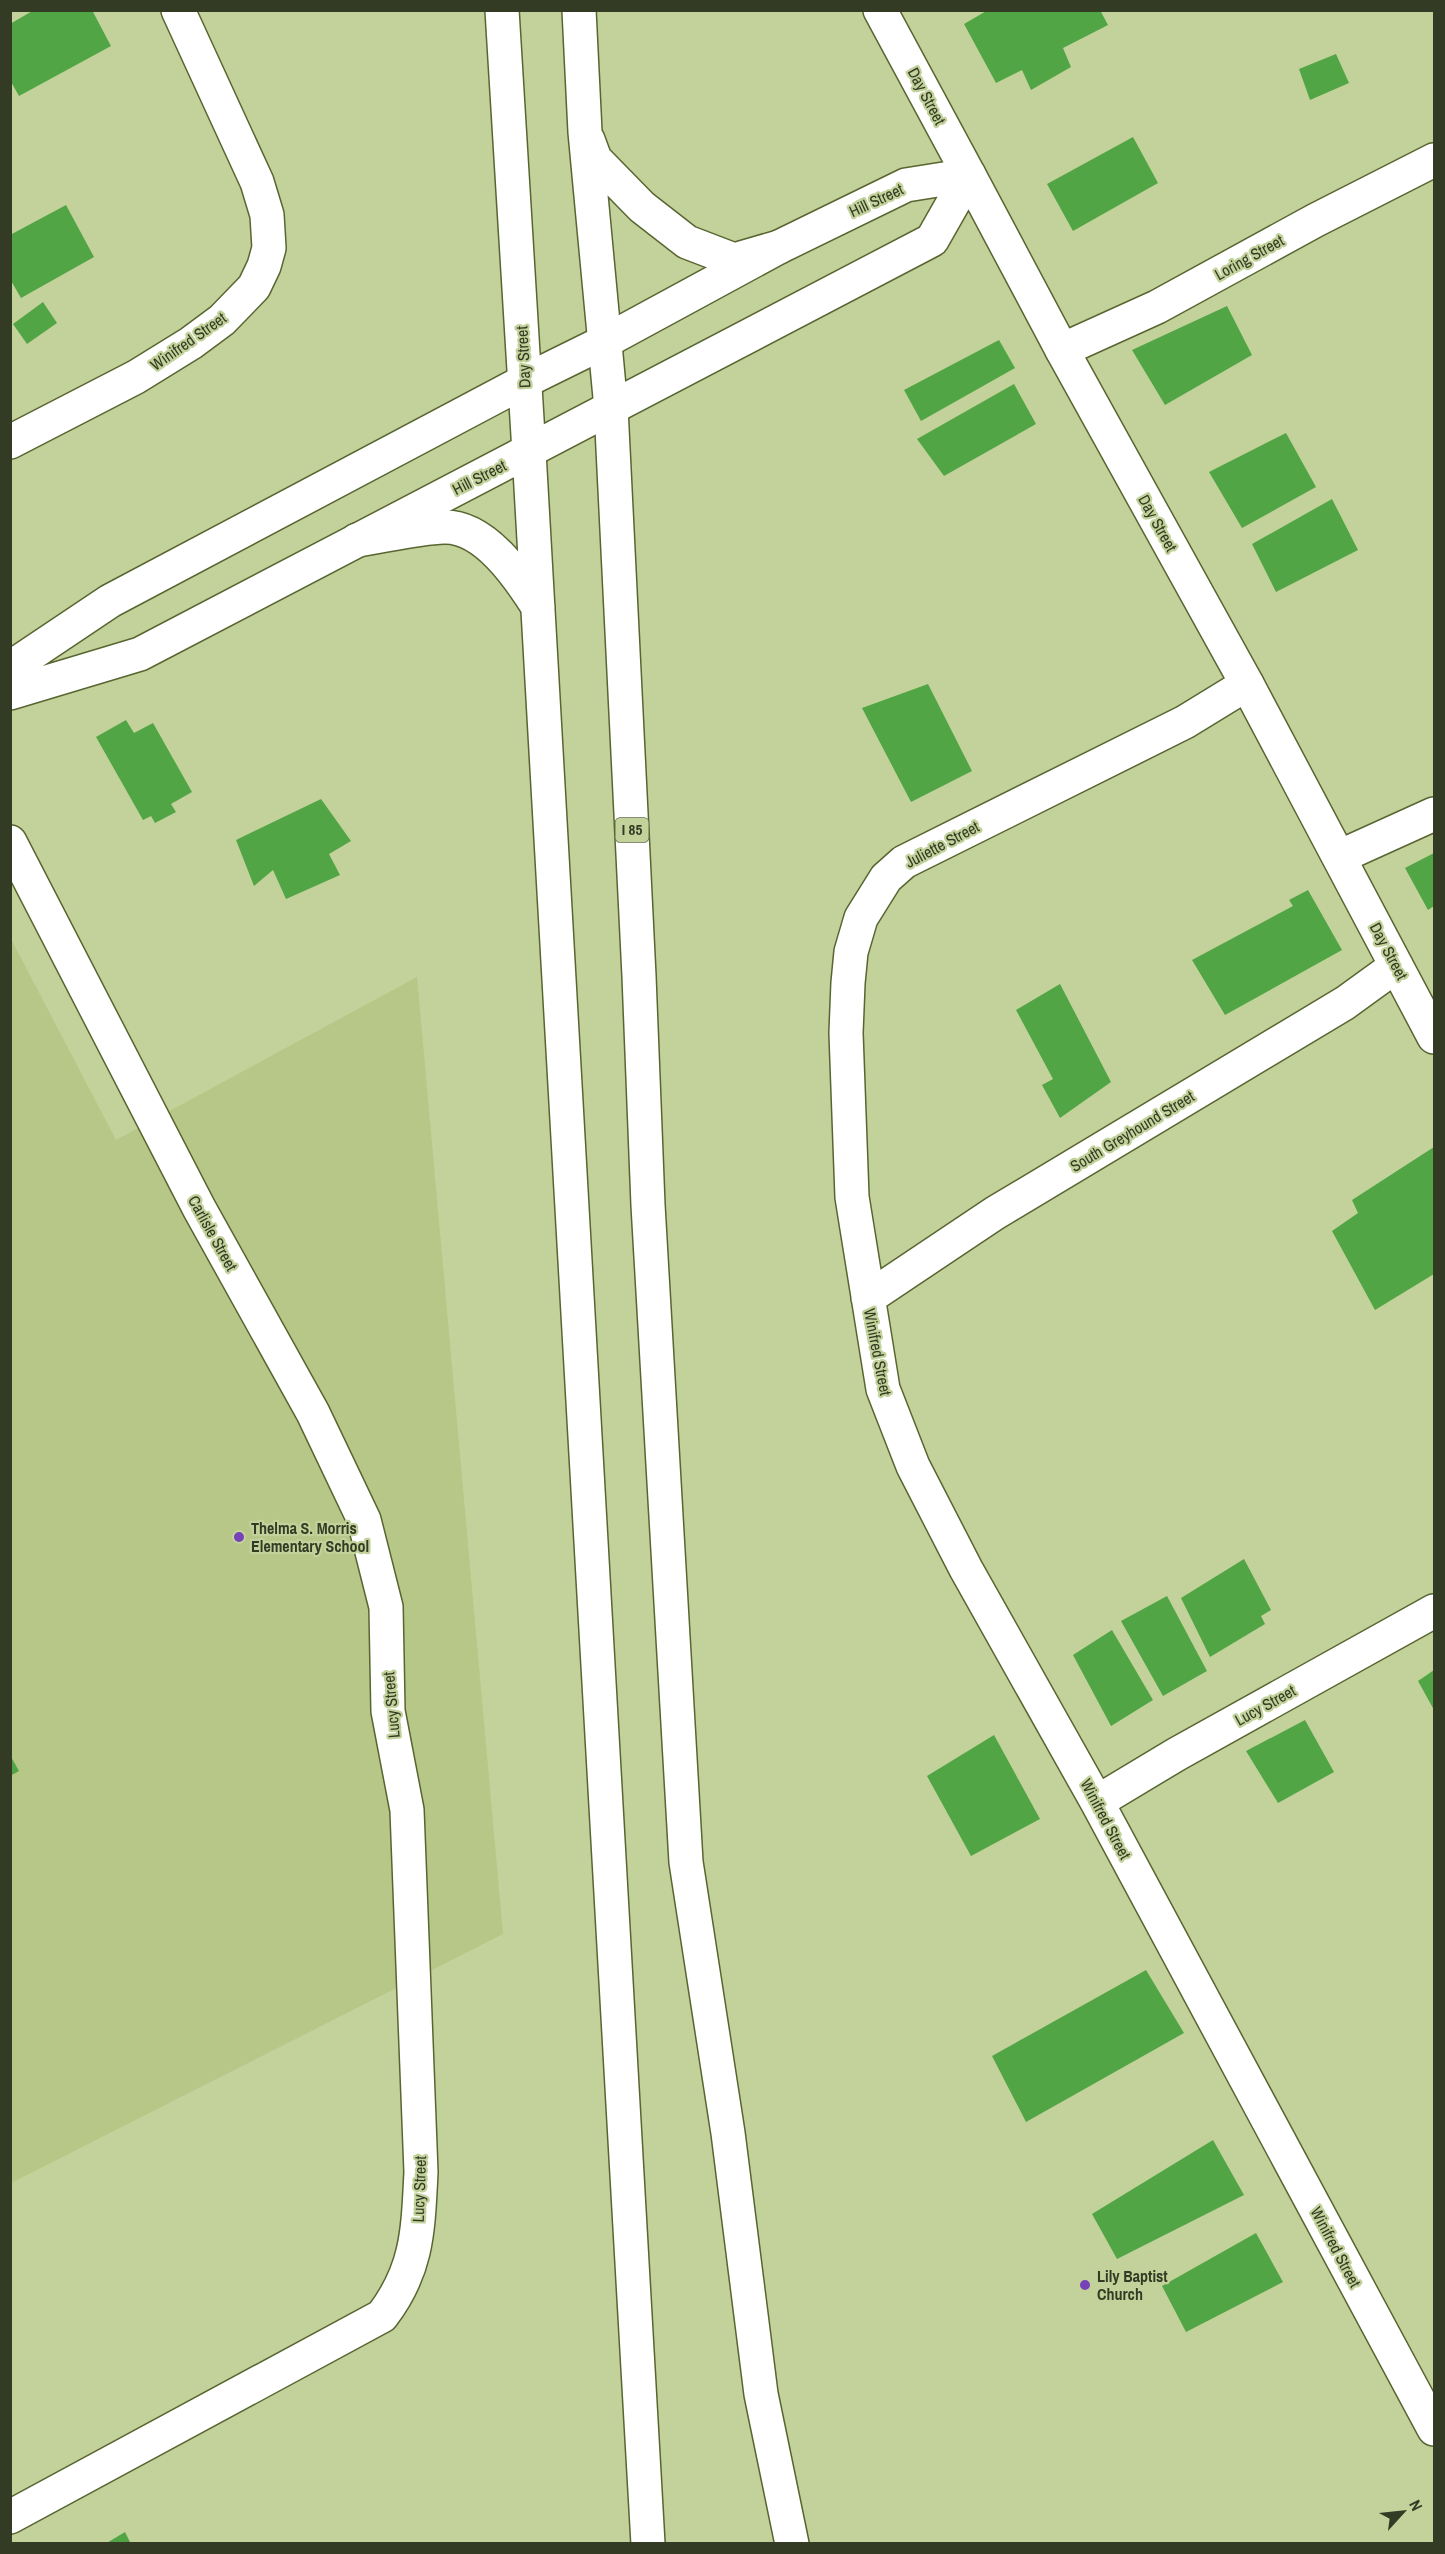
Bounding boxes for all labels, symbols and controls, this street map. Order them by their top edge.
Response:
street label: Day Street [903,63,951,129]
street label: Hill Street [845,178,907,222]
street label: Loring Street [1210,229,1288,285]
street label: Winifred Street [146,306,231,375]
street label: Day Street [510,325,536,389]
street label: Hill Street [448,454,510,500]
street label: Day Street [1133,491,1183,556]
street label: Juliette Street [901,815,983,873]
road number: I 85 [616,818,648,842]
street label: Day Street [1365,918,1413,984]
street label: South Greyhound Street [1066,1085,1199,1177]
street label: Carlisle Street [183,1191,243,1275]
street label: Winifred Street [859,1307,897,1398]
place label: Thelma S. Morris Elementary School [251,1517,369,1557]
marker: Thelma S. Morris Elementary School [232,1530,246,1544]
street label: Lucy Street [377,1671,405,1739]
street label: Lucy Street [1231,1679,1300,1731]
street label: Winifred Street [1076,1775,1137,1863]
street label: Lucy Street [407,2155,431,2223]
street label: Winifred Street [1306,2203,1367,2291]
place label: Lily Baptist Church [1097,2265,1168,2305]
marker: Lily Baptist Church [1078,2278,1092,2292]
north arrow [1373,2482,1433,2542]
text: N [1404,2496,1428,2514]

